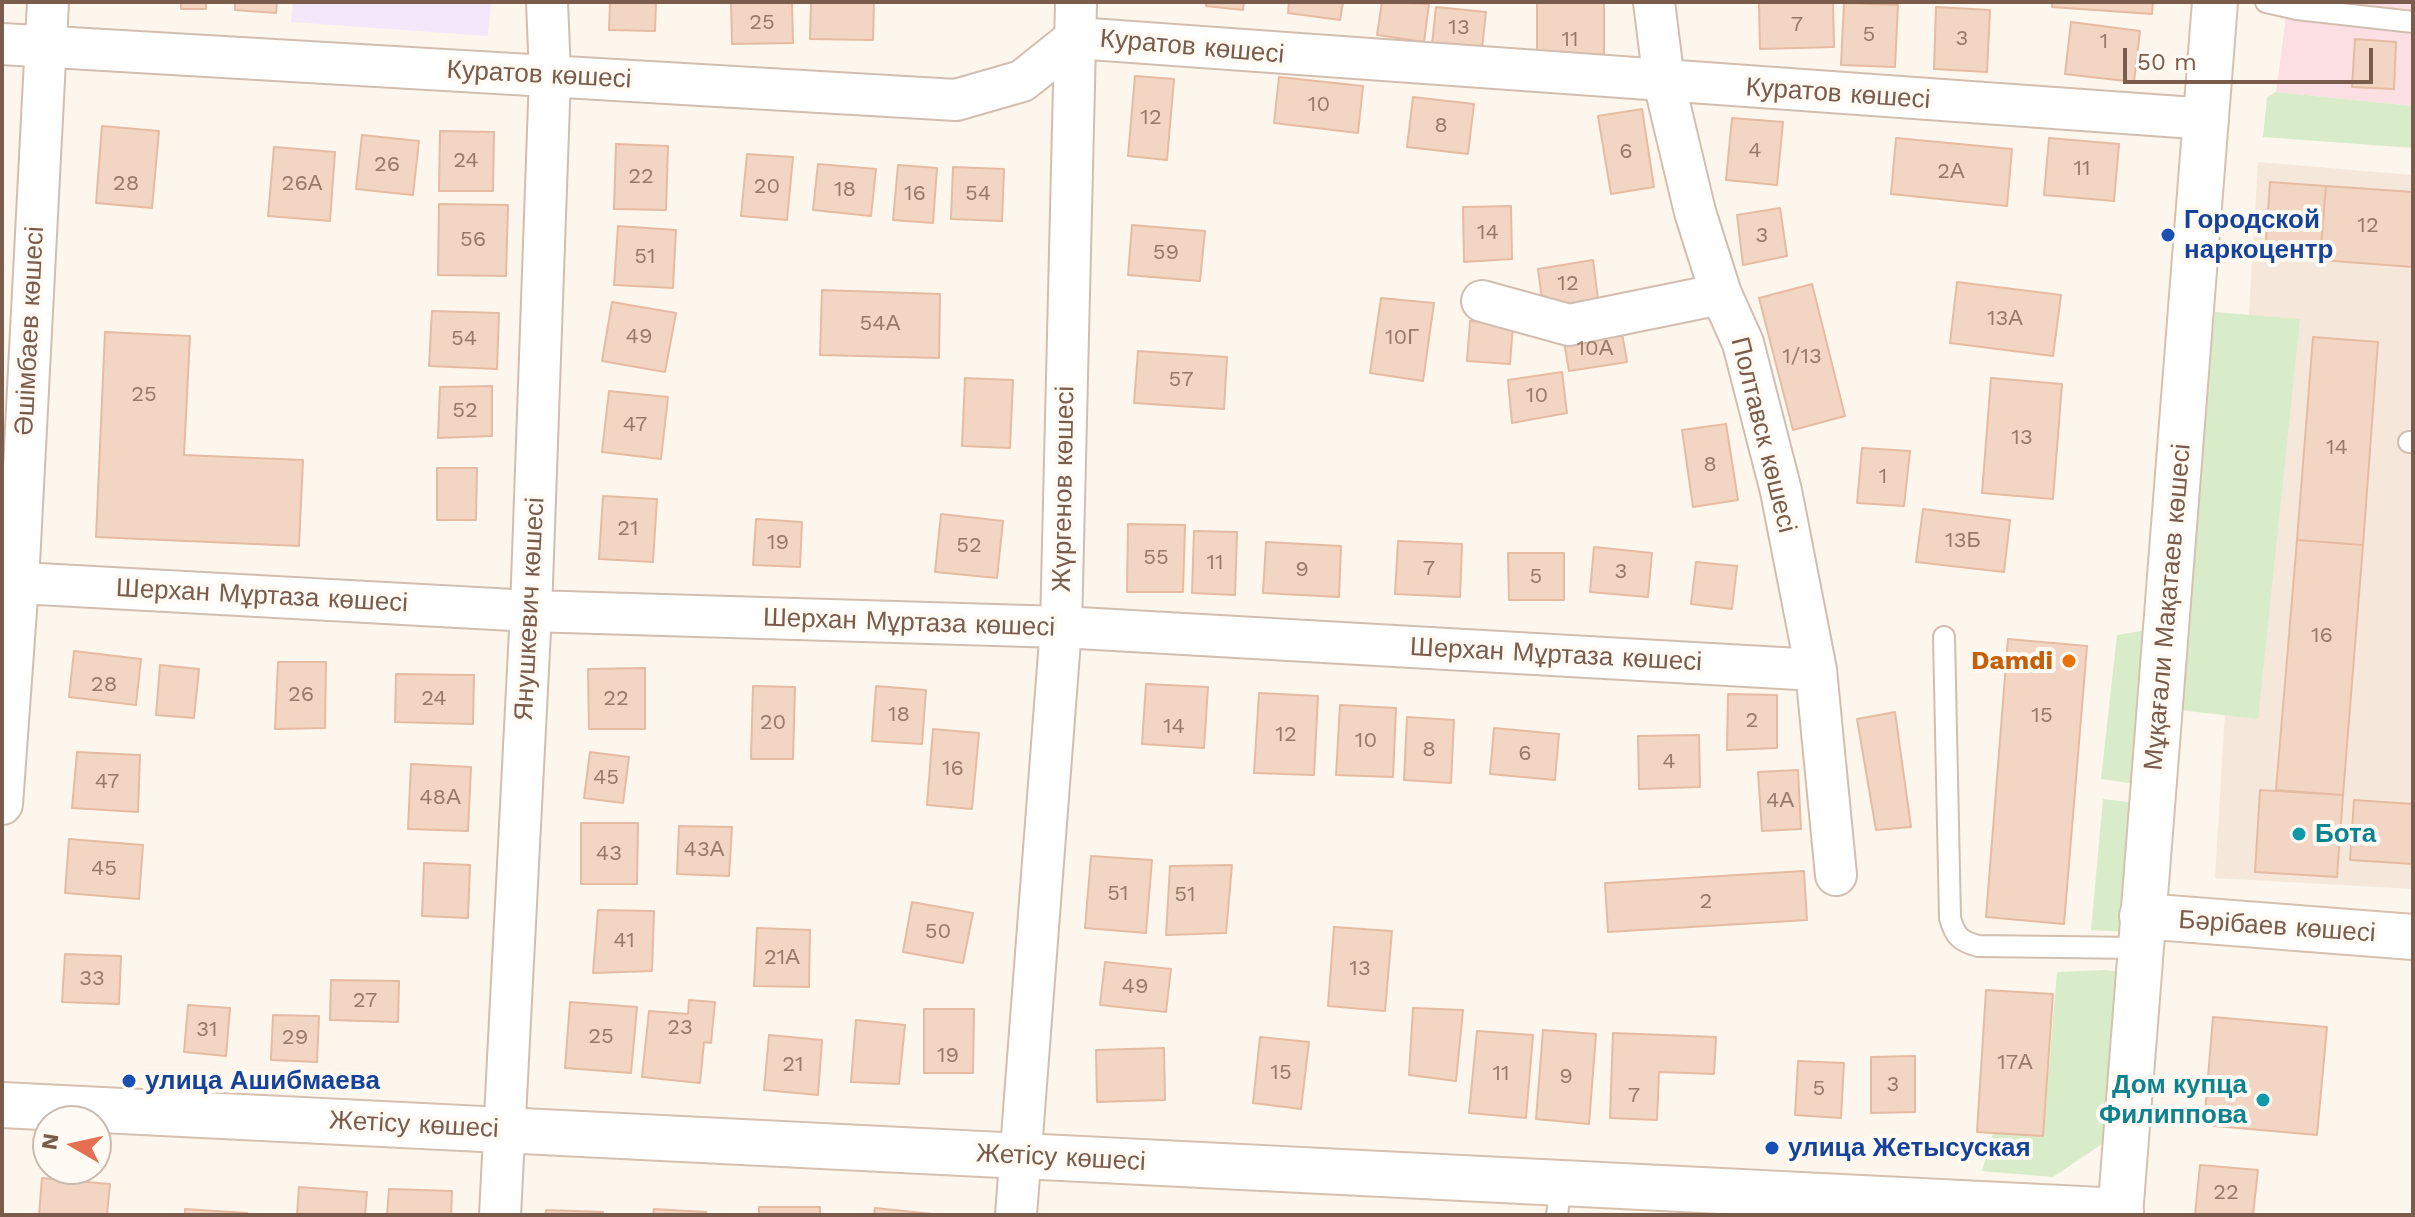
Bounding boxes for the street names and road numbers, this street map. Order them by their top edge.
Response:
street label: Куратов көшесі [1099,23,1285,71]
street label: Куратов көшесі [446,55,632,95]
street label: Куратов көшесі [1745,72,1931,116]
street label: Әшімбаев көшесі [9,226,51,436]
street label: Полтавск көшесі [1724,334,1802,536]
street label: Жүргенов көшесі [1047,386,1081,592]
street label: Мұқағали Мақатаев көшесі [2138,442,2198,772]
street label: Янушкевич көшесі [509,496,551,722]
street label: Шерхан Мұртаза көшесі [115,573,409,619]
street label: Шерхан Мұртаза көшесі [762,602,1056,644]
street label: Шерхан Мұртаза көшесі [1409,632,1703,678]
street label: Бәрібаев көшесі [2177,905,2377,949]
street label: Жетісу көшесі [328,1105,500,1145]
street label: Жетісу көшесі [975,1138,1147,1178]

